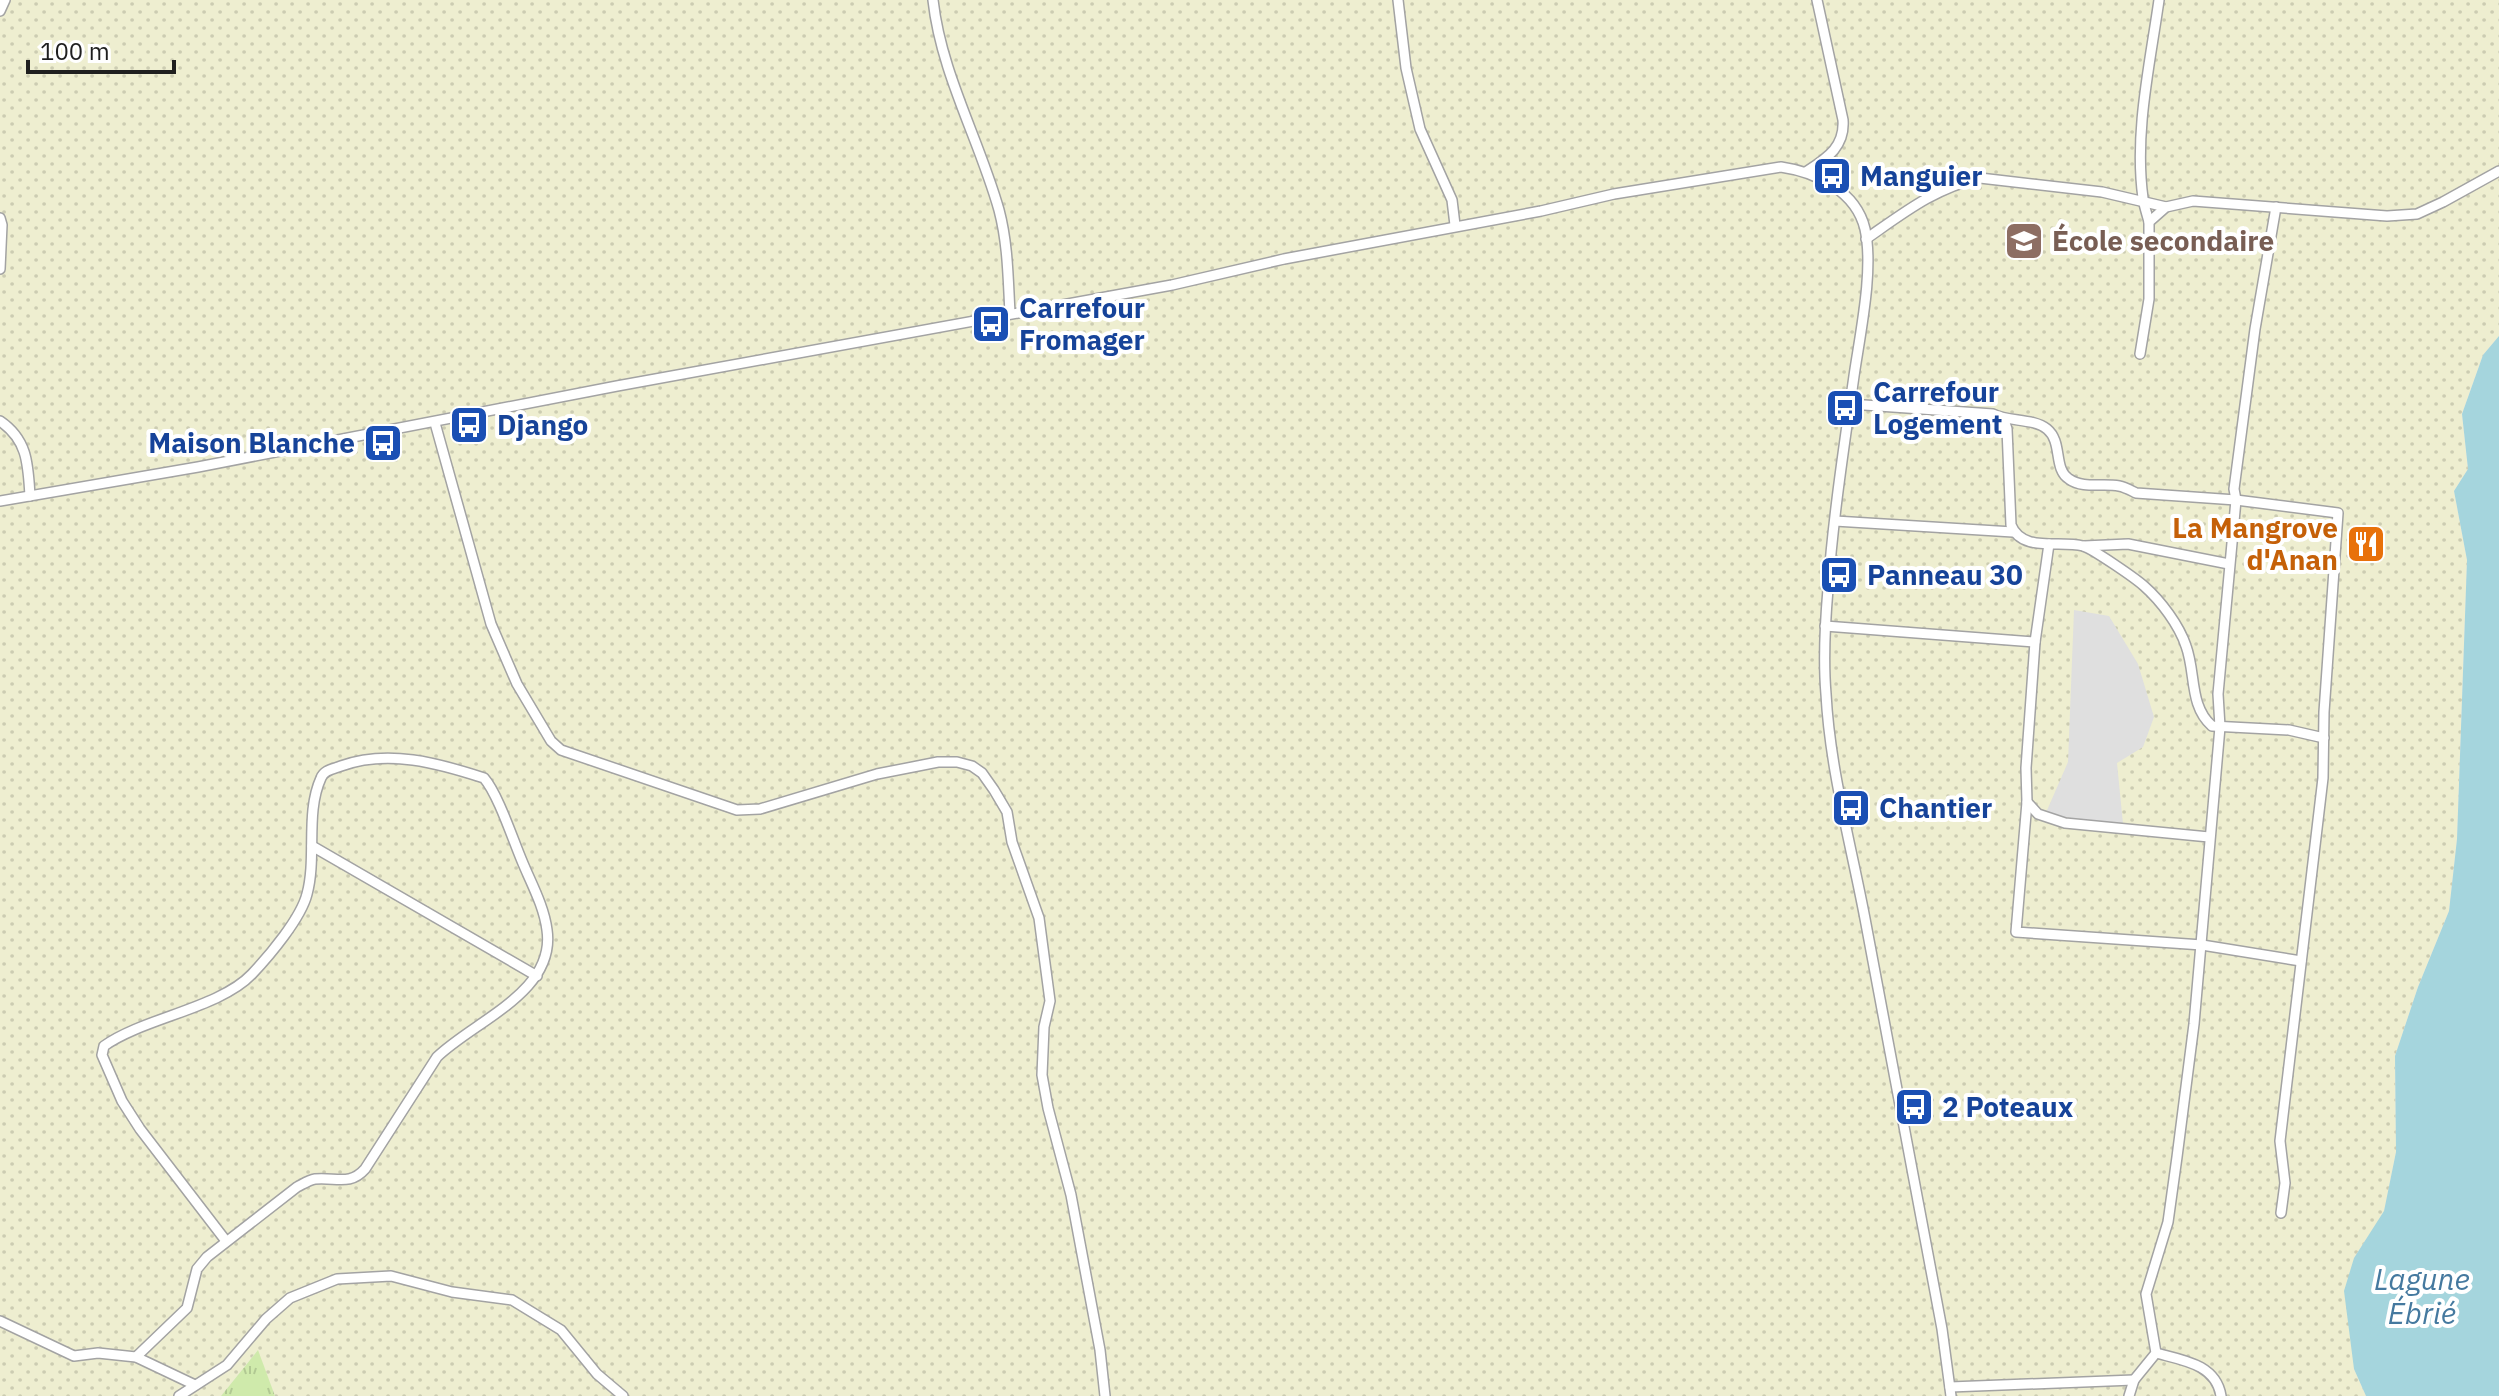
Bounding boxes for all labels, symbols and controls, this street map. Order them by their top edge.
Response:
scale bar [28,24,174,74]
text: 100 m [40,35,110,67]
bus stop icon: Manguier [1811,155,1853,197]
place label: Manguier [1860,157,1983,194]
school or university icon: École secondaire [2003,220,2045,262]
place label: École secondaire [2052,222,2274,259]
place label: Carrefour Fromager [1019,289,1145,358]
bus stop icon: Carrefour Fromager [970,303,1012,345]
place label: Carrefour Logement [1873,373,2003,442]
bus stop icon: Carrefour Logement [1824,387,1866,429]
bus stop icon: Django [448,404,490,446]
place label: Django [497,406,588,443]
bus stop icon: Maison Blanche [362,422,404,464]
place label: Maison Blanche [148,424,355,461]
place label: La Mangrove d'Anan [2172,509,2338,578]
restaurant icon: La Mangrove d'Anan [2345,523,2387,565]
bus stop icon: Panneau 30 [1818,554,1860,596]
place label: Panneau 30 [1867,556,2023,593]
bus stop icon: Chantier [1830,787,1872,829]
place label: Chantier [1879,789,1992,826]
bus stop icon: 2 Poteaux [1893,1086,1935,1128]
place label: 2 Poteaux [1942,1088,2074,1125]
water label: Lagune Ébrié [2374,1259,2470,1332]

